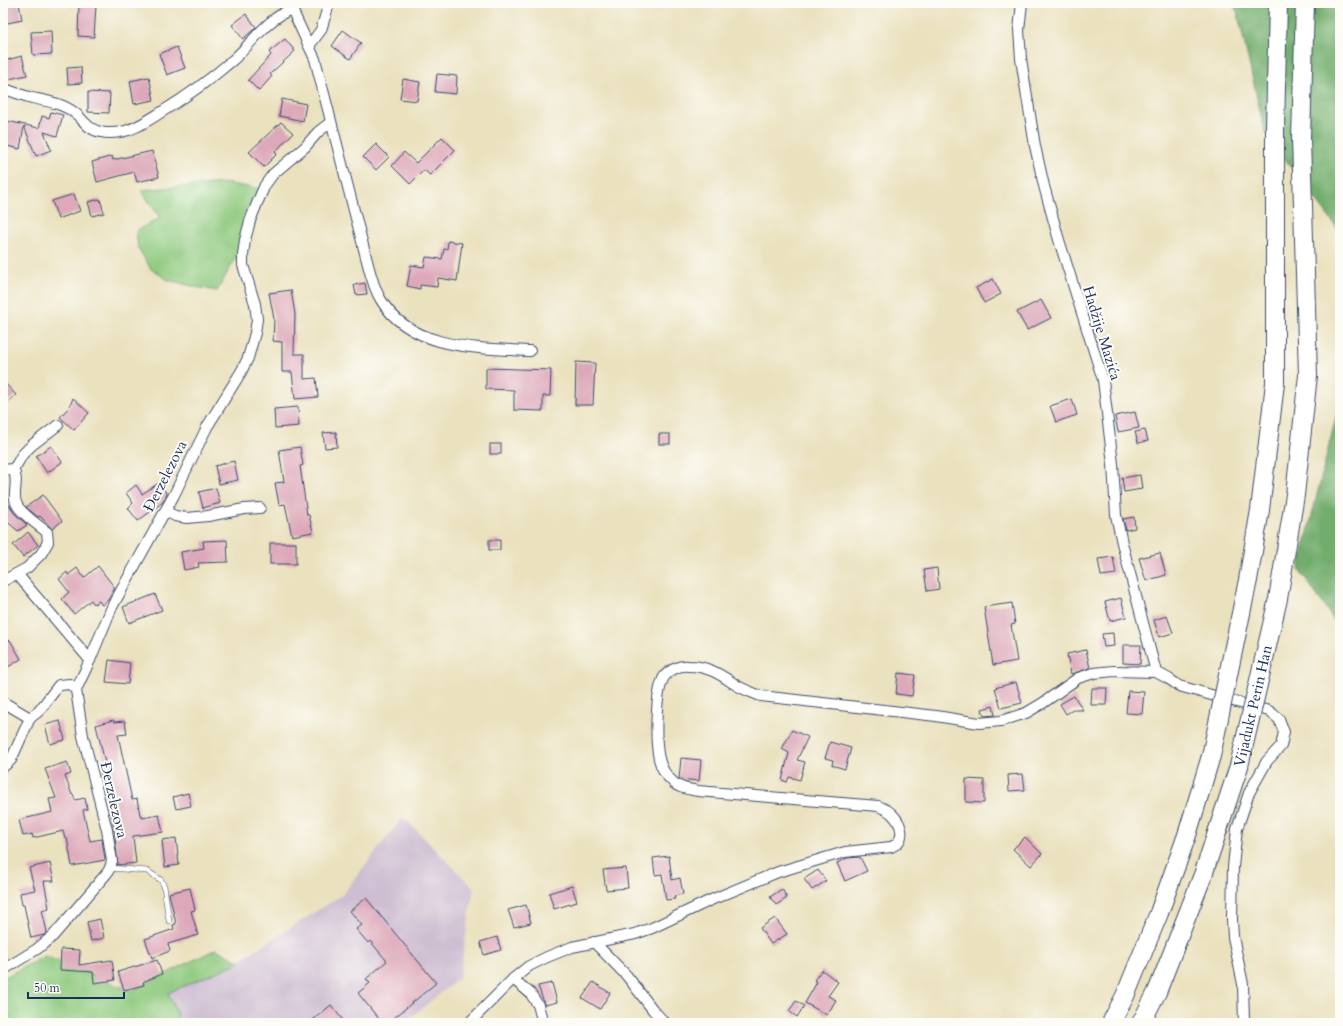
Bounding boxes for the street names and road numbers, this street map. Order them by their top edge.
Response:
street label: Hadžije Mazića [1078,283,1126,383]
street label: Đerzelezova [138,436,192,515]
street label: Vijadukt Perin Han [1229,643,1277,769]
street label: Đerzelezova [96,760,133,841]

